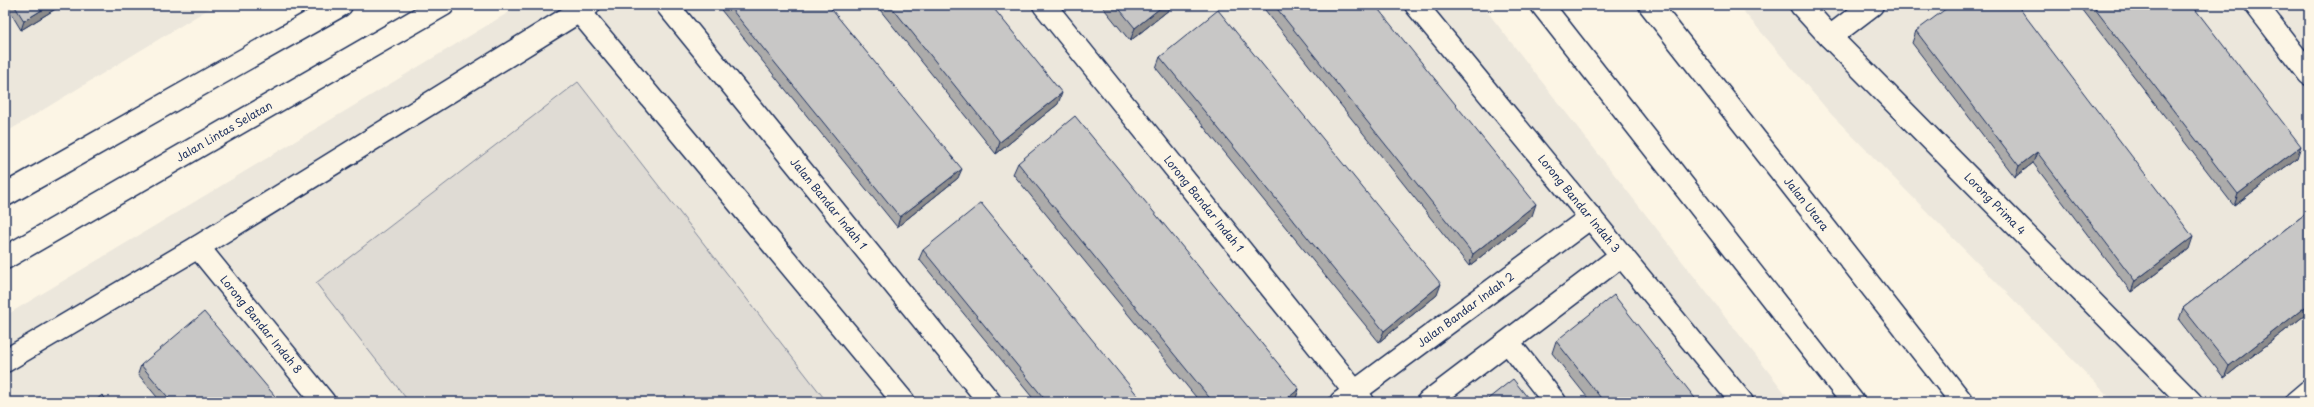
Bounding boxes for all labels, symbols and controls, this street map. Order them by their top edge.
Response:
street label: Jalan Lintas Selatan [172,96,275,166]
street label: Lorong Bandar Indah 3 [1534,151,1625,256]
street label: Lorong Bandar Indah 1 [1160,152,1248,255]
street label: Jalan Bandar Indah 1 [786,154,872,253]
street label: Lorong Prima 4 [1961,169,2030,239]
street label: Jalan Utara [1780,173,1833,234]
street label: Jalan Bandar Indah 2 [1413,268,1518,351]
street label: Lorong Bandar Indah 8 [216,272,307,377]

